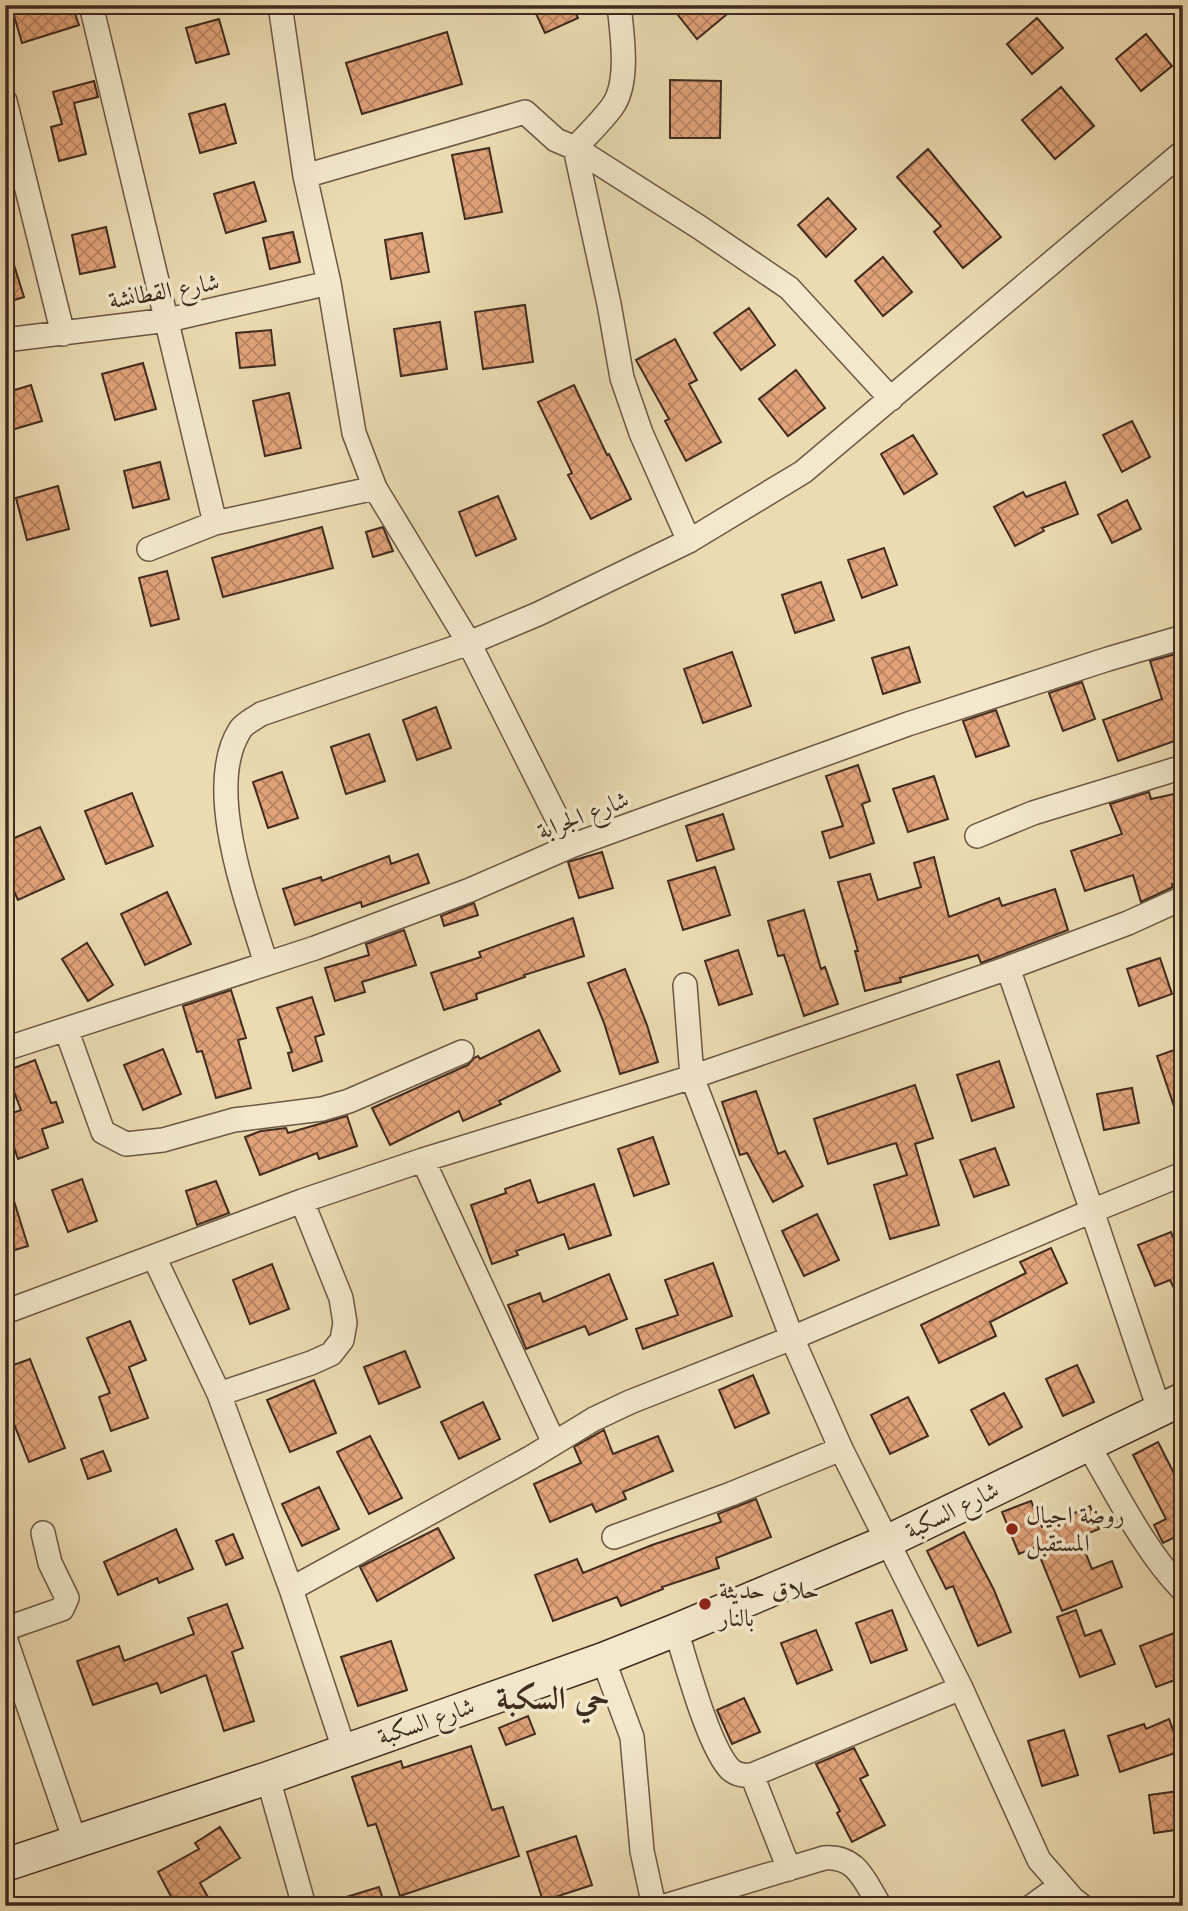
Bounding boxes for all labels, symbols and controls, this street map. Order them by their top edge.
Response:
street label: شارع القطانشة [107,270,222,320]
street label: شارع الجرابة [535,788,635,851]
street label: شارع السكبة [902,1477,1006,1550]
place label: روضة اجيال المستقبل [1026,1505,1125,1560]
marker: روضة اجيال المستقبل [1004,1521,1020,1537]
place label: حلاق حديثة بالنار [717,1580,819,1632]
marker: حلاق حديثة بالنار [697,1596,713,1612]
district label: حي السكبة [496,1681,610,1724]
street label: شارع السكبة [375,1693,480,1756]

